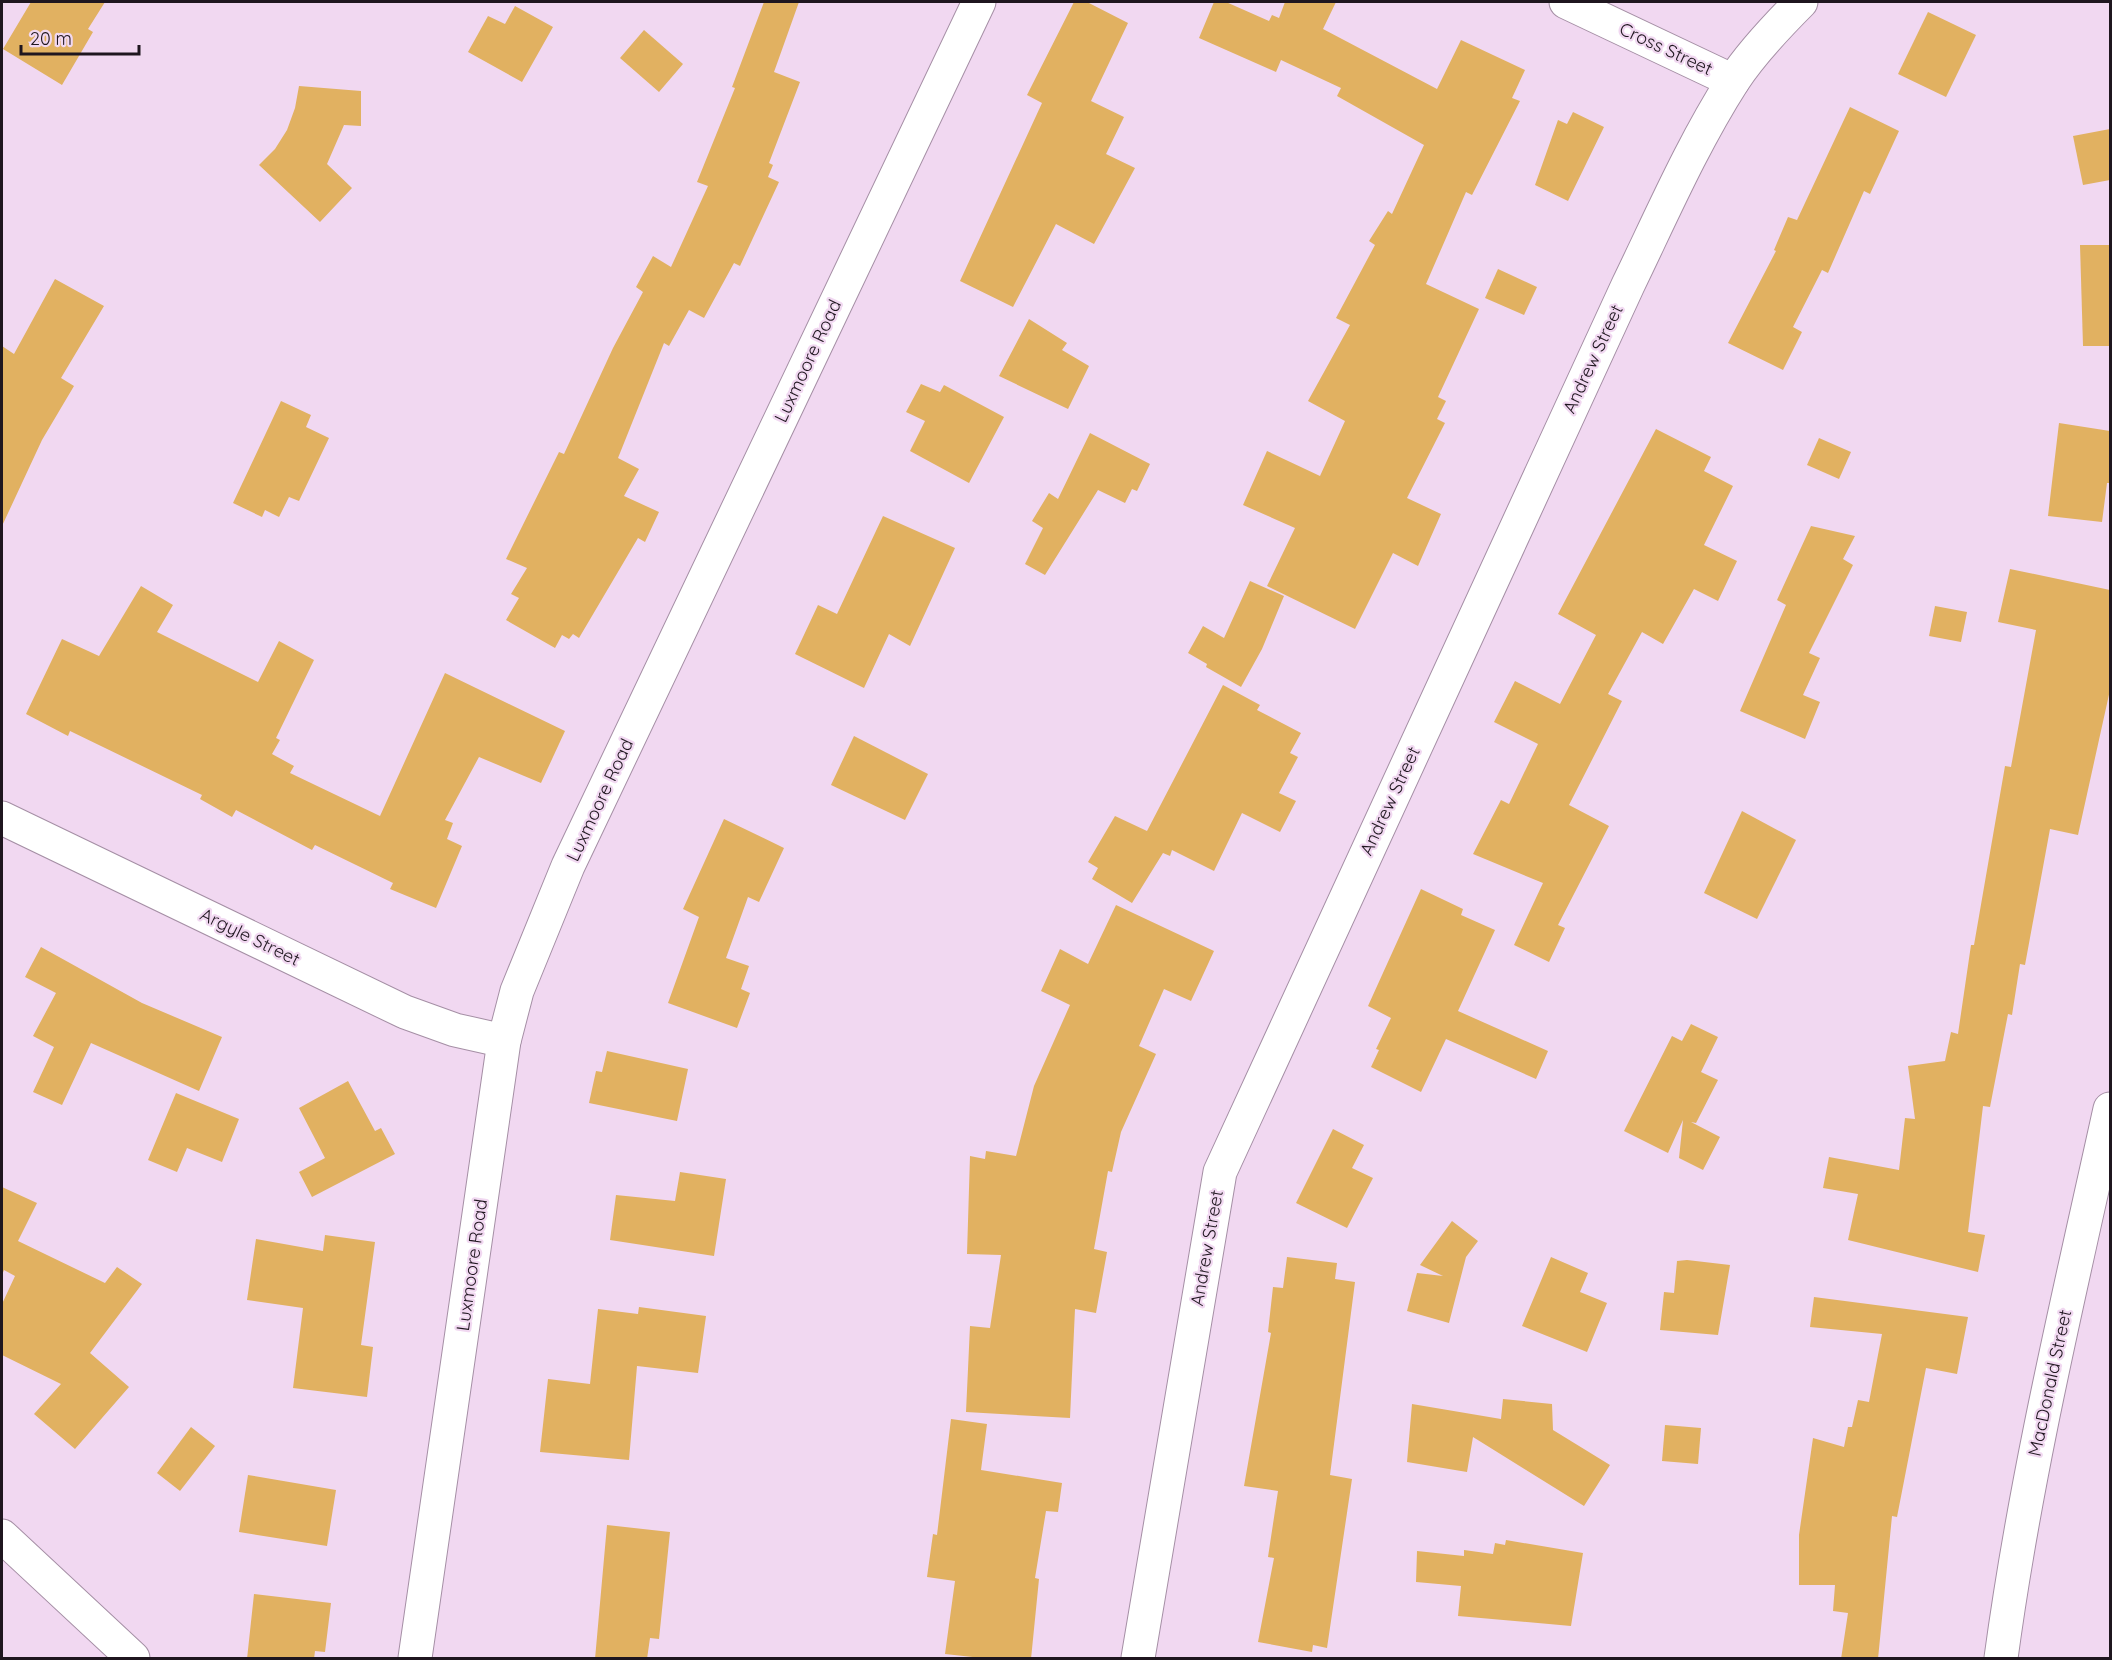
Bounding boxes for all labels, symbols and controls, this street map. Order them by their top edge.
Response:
street label: Cross Street [1616,17,1716,80]
scale bar [21,18,140,56]
text: 20 m [30,27,72,50]
street label: Luxmoore Road [769,296,846,426]
street label: Andrew Street [1557,301,1628,417]
street label: Luxmoore Road [561,735,638,865]
street label: Andrew Street [1354,743,1425,859]
street label: Argyle Street [197,903,304,971]
street label: Andrew Street [1185,1188,1228,1308]
street label: Luxmoore Road [451,1197,492,1332]
street label: MacDonald Street [2023,1307,2076,1458]

